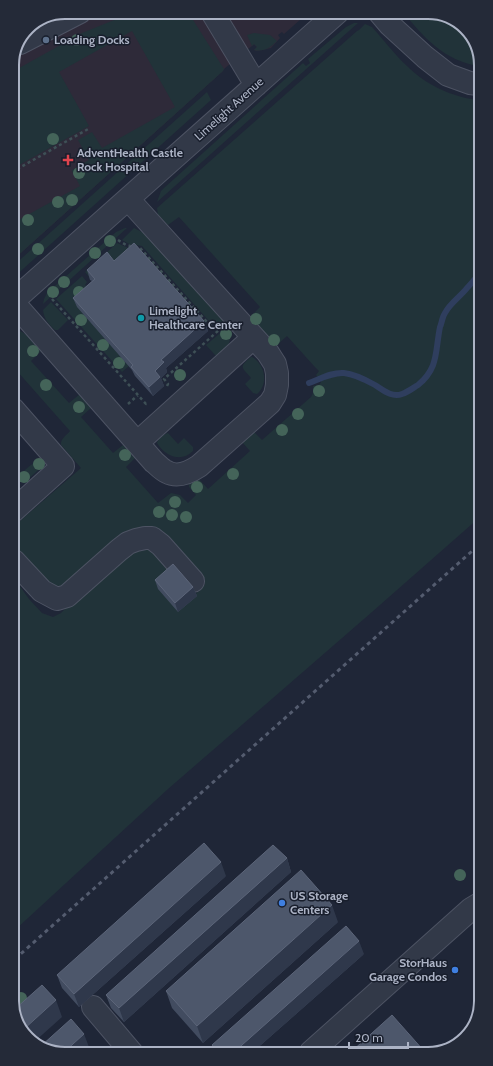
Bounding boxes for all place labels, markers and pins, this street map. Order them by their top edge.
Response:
place label: Loading Docks [54,32,130,47]
marker: Loading Docks [41,35,51,45]
place label: AdventHealth Castle Rock Hospital [77,145,183,174]
marker: AdventHealth Castle Rock Hospital [62,154,74,166]
place label: Limelight Healthcare Center [149,303,242,332]
marker: Limelight Healthcare Center [136,313,146,323]
place label: US Storage Centers [290,888,348,917]
marker: US Storage Centers [277,898,287,908]
place label: StorHaus Garage Condos [369,955,447,984]
marker: StorHaus Garage Condos [450,965,460,975]

